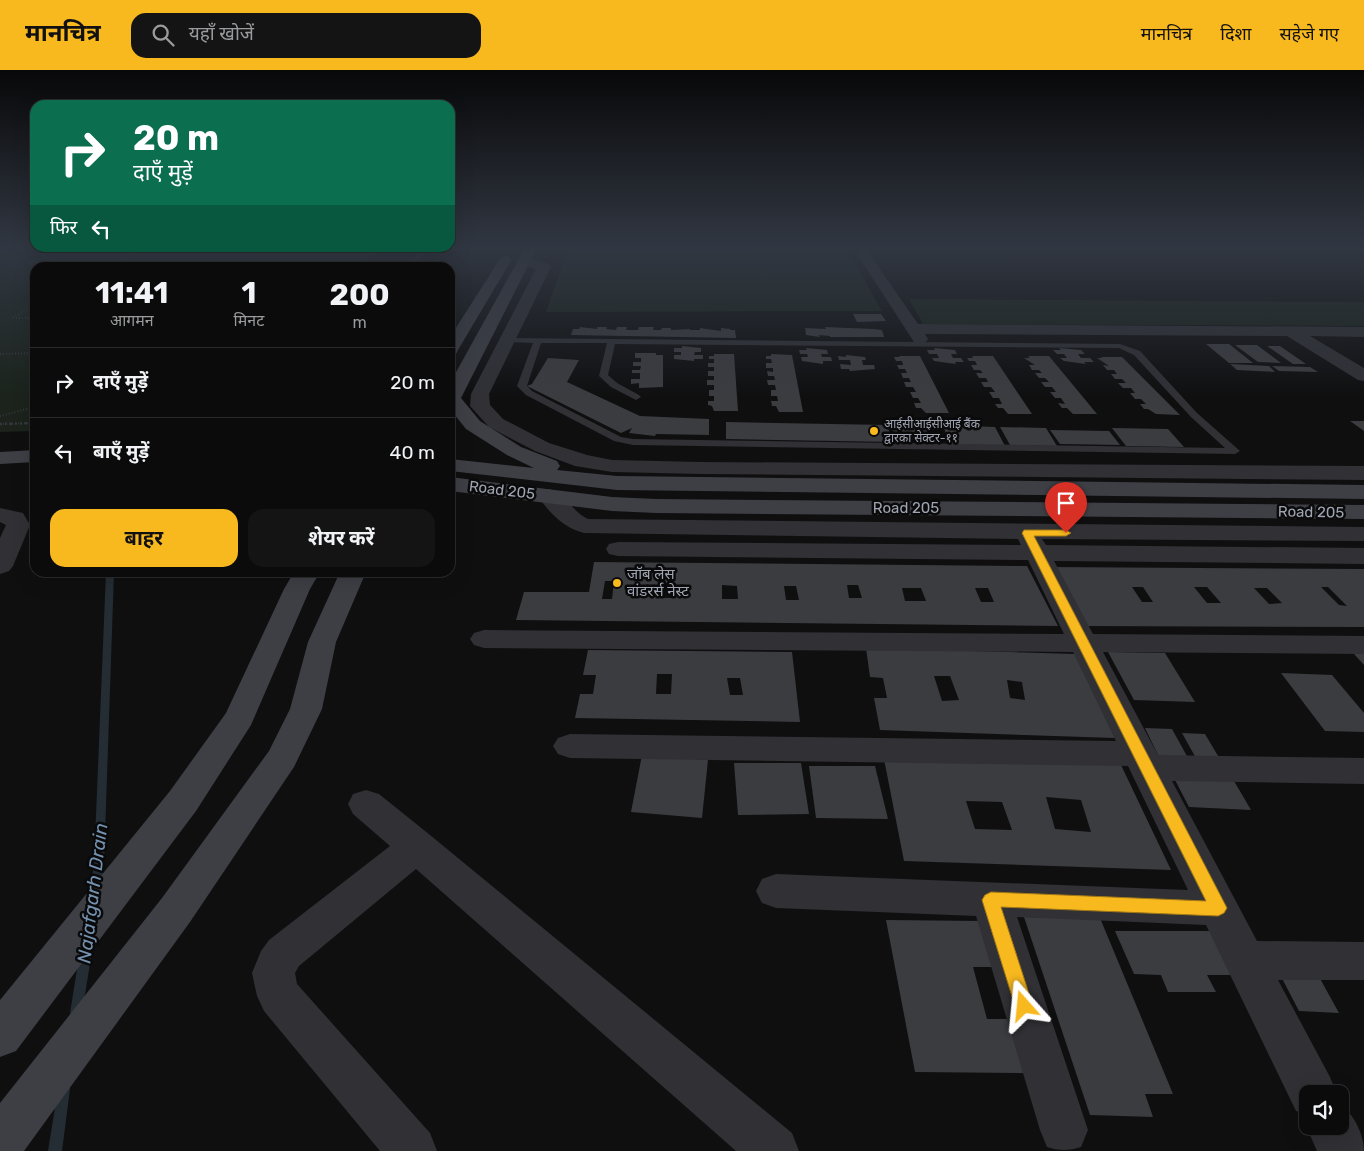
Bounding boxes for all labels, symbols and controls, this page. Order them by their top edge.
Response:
search box [131,13,481,58]
text: मानचित्र [25,19,101,47]
icon: search [149,21,177,49]
text: यहाँ खोजें [189,22,254,45]
text: मानचित्र [1141,23,1192,45]
text: दिशा [1220,23,1251,45]
text: सहेजे गए [1279,23,1339,45]
text: 20 m [133,117,219,159]
icon: right [50,120,115,185]
text: दाएँ मुड़ें [133,159,193,186]
icon: left [87,215,115,243]
text: फिर [50,216,77,239]
text: 11:41 [95,275,168,311]
text: 1 [241,275,256,311]
text: 200 [329,277,390,313]
text: आगमन [110,311,154,330]
text: मिनट [234,311,264,330]
text: m [352,313,367,332]
icon: right [50,369,78,397]
text: दाएँ मुड़ें [93,370,148,393]
text: 20 m [390,371,435,394]
place label: आईसीआईसीआई बैंक द्वारका सेक्टर-११ [884,416,981,445]
marker: आईसीआईसीआई बैंक द्वारका सेक्टर-११ [868,425,880,437]
icon: left [50,439,78,467]
text: बाएँ मुड़ें [93,440,149,463]
text: 40 m [390,441,435,464]
street label: Road 205 [468,477,536,503]
pin [1045,482,1087,533]
icon: arrive [1052,489,1080,517]
street label: Road 205 [873,499,939,517]
street label: Road 205 [1278,502,1344,522]
button: बाहर [50,509,238,567]
button: शेयर करें [248,509,435,567]
place label: जॉब लेस वांडरर्स नेस्ट [627,565,689,600]
marker: जॉब लेस वांडरर्स नेस्ट [611,577,623,589]
water label: Najafgarh Drain [72,822,113,965]
position arrow [997,979,1049,1031]
map controls [1299,1085,1349,1135]
button: sound [1299,1085,1349,1135]

